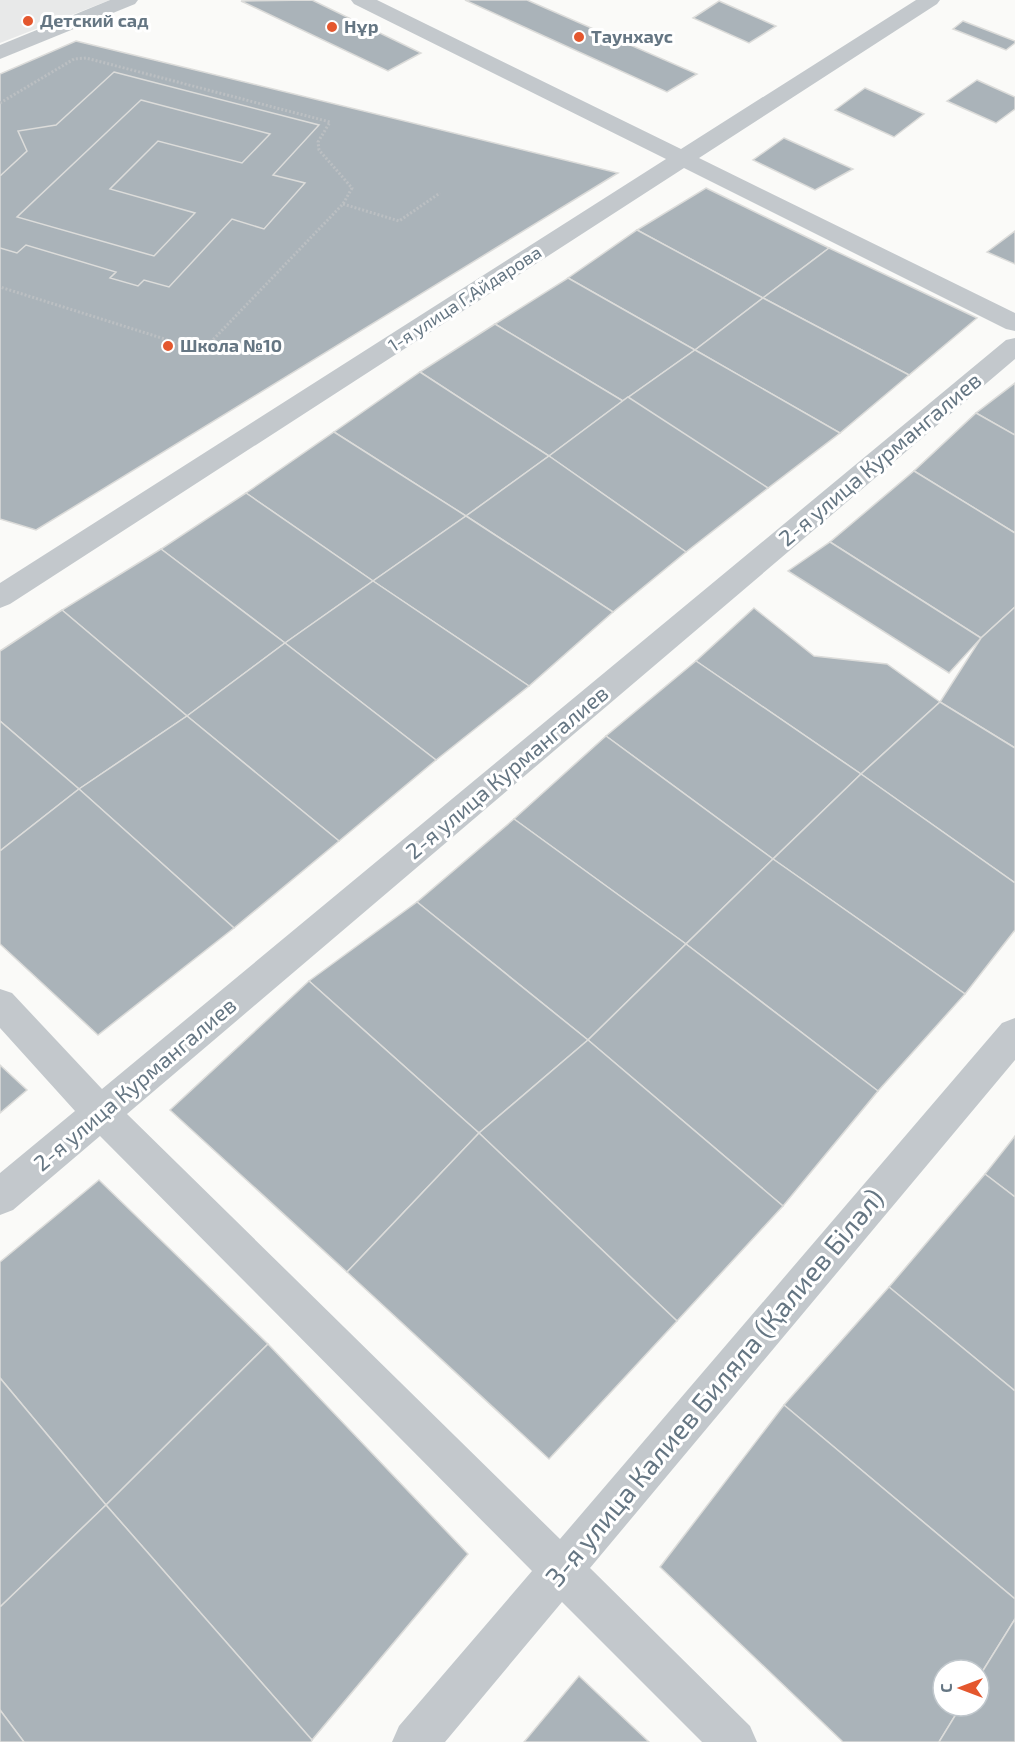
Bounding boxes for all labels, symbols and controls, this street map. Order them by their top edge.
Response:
place label: Детский сад [40,9,149,31]
marker: Детский сад [21,14,35,28]
place label: Нұр [344,15,379,37]
marker: Нұр [325,20,339,34]
place label: Таунхаус [591,25,673,47]
marker: Таунхаус [572,30,586,44]
street label: 1-я улица Г.Айдарова [384,240,545,356]
place label: Школа №10 [180,334,282,356]
marker: Школа №10 [161,339,175,353]
street label: 2-я улица Курмангалиев [773,366,986,551]
street label: 2-я улица Курмангалиев [400,679,613,864]
street label: 2-я улица Курмангалиев [28,991,241,1176]
street label: 3-я улица Калиев Биляла (Қалиев Біләл) [538,1181,890,1593]
north arrow [931,1658,991,1718]
text: С [936,1683,955,1693]

